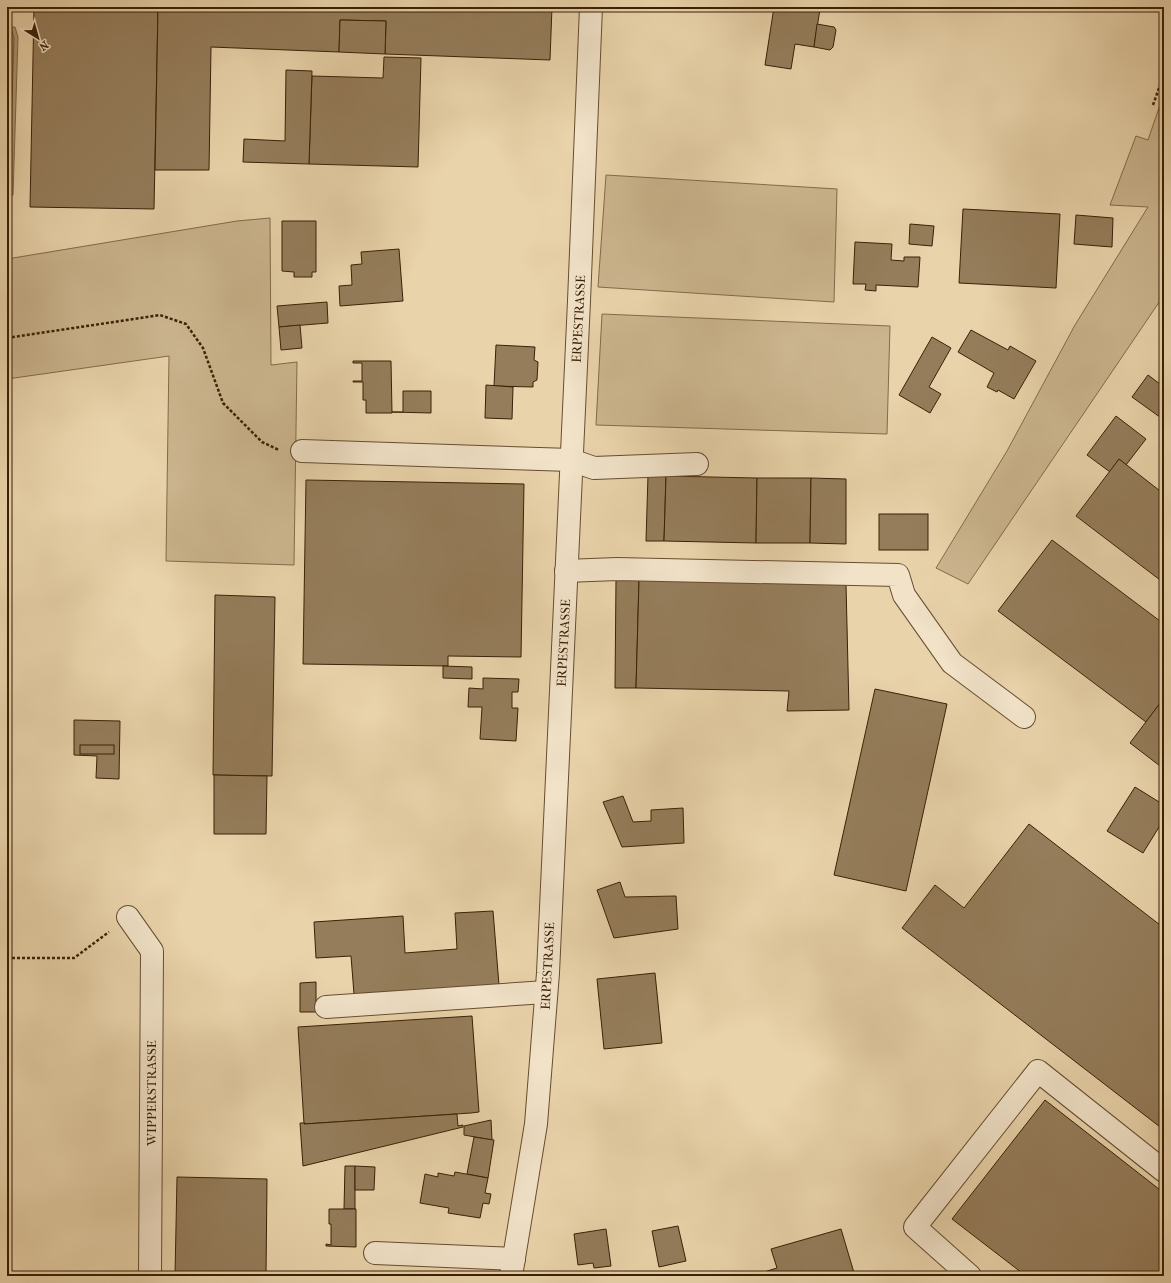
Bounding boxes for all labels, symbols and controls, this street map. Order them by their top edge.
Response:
north arrow [18,18,58,58]
text: N [36,38,51,54]
street label: ERPESTRASSE [569,275,588,363]
street label: ERPESTRASSE [554,599,573,687]
street label: ERPESTRASSE [538,922,557,1010]
street label: WIPPERSTRASSE [144,1040,159,1147]

